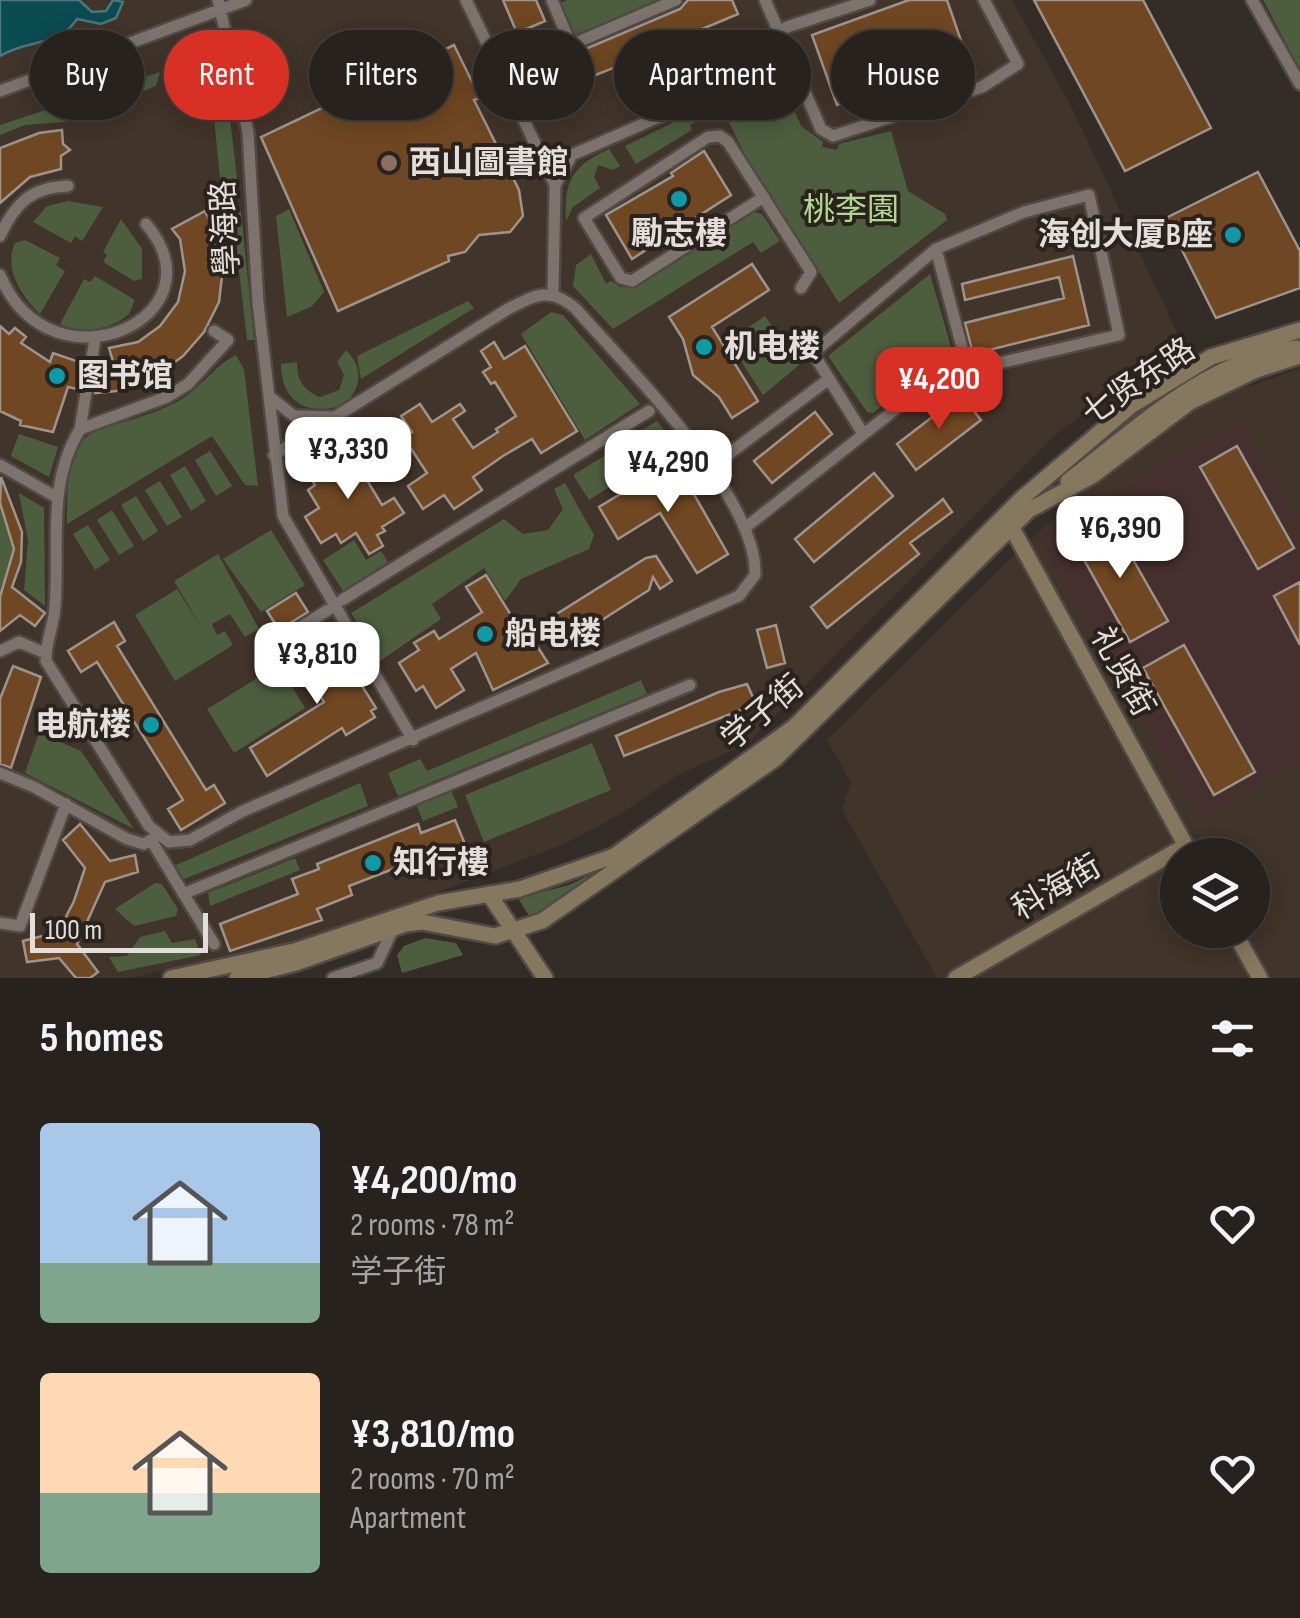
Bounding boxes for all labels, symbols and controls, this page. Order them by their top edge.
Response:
chip: Buy [30,30,144,120]
chip: Rent [164,30,289,120]
chip: Filters [309,30,453,120]
chip: New [473,30,594,120]
chip: Apartment [614,30,811,120]
chip: House [831,30,975,120]
place label: 西山圖書館 [409,144,569,183]
marker: 西山圖書館 [378,152,400,174]
street label: 學海路 [204,179,248,277]
marker: 勵志樓 [668,188,690,210]
park label: 桃李園 [803,191,899,230]
place label: 勵志樓 [631,215,727,254]
place label: 海创大厦B座 [1038,216,1213,255]
marker: 海创大厦B座 [1222,224,1244,246]
place label: 机电楼 [724,328,820,367]
street label: 七贤东路 [1075,330,1203,434]
marker: 机电楼 [693,336,715,358]
pin: ¥4,200 [858,347,1020,432]
place label: 图书馆 [77,357,173,396]
text: ¥4,200 [898,360,980,399]
marker: 图书馆 [46,365,68,387]
pin: ¥3,330 [267,417,429,502]
text: ¥3,330 [307,430,389,469]
pin: ¥4,290 [587,430,749,515]
text: ¥4,290 [627,443,709,482]
pin: ¥6,390 [1039,496,1201,581]
text: ¥6,390 [1078,509,1162,548]
place label: 船电楼 [505,615,601,654]
street label: 礼贤街 [1082,621,1162,723]
pin: ¥3,810 [236,622,398,707]
marker: 船电楼 [474,623,496,645]
text: ¥3,810 [276,635,358,674]
street label: 学子街 [714,667,812,759]
place label: 电航楼 [35,706,131,745]
marker: 电航楼 [140,714,162,736]
map controls [1160,838,1270,948]
button: layers [1160,838,1270,948]
place label: 知行樓 [393,844,489,883]
street label: 科海街 [1006,847,1108,929]
marker: 知行樓 [362,852,384,874]
scale bar [30,908,208,953]
text: 100 m [45,914,102,947]
icon: filters [1205,1011,1260,1066]
text: 5 homes [40,1013,164,1064]
text: ¥4,200/mo [350,1155,517,1206]
icon: home [120,1163,240,1283]
icon: heart [1205,1196,1260,1251]
text: 2 rooms · 78 m² [350,1206,514,1245]
text: 学子街 [350,1253,446,1292]
text: ¥3,810/mo [350,1409,515,1460]
icon: home [120,1413,240,1533]
icon: heart [1205,1446,1260,1501]
text: 2 rooms · 70 m² [350,1460,515,1499]
text: Apartment [350,1499,466,1538]

